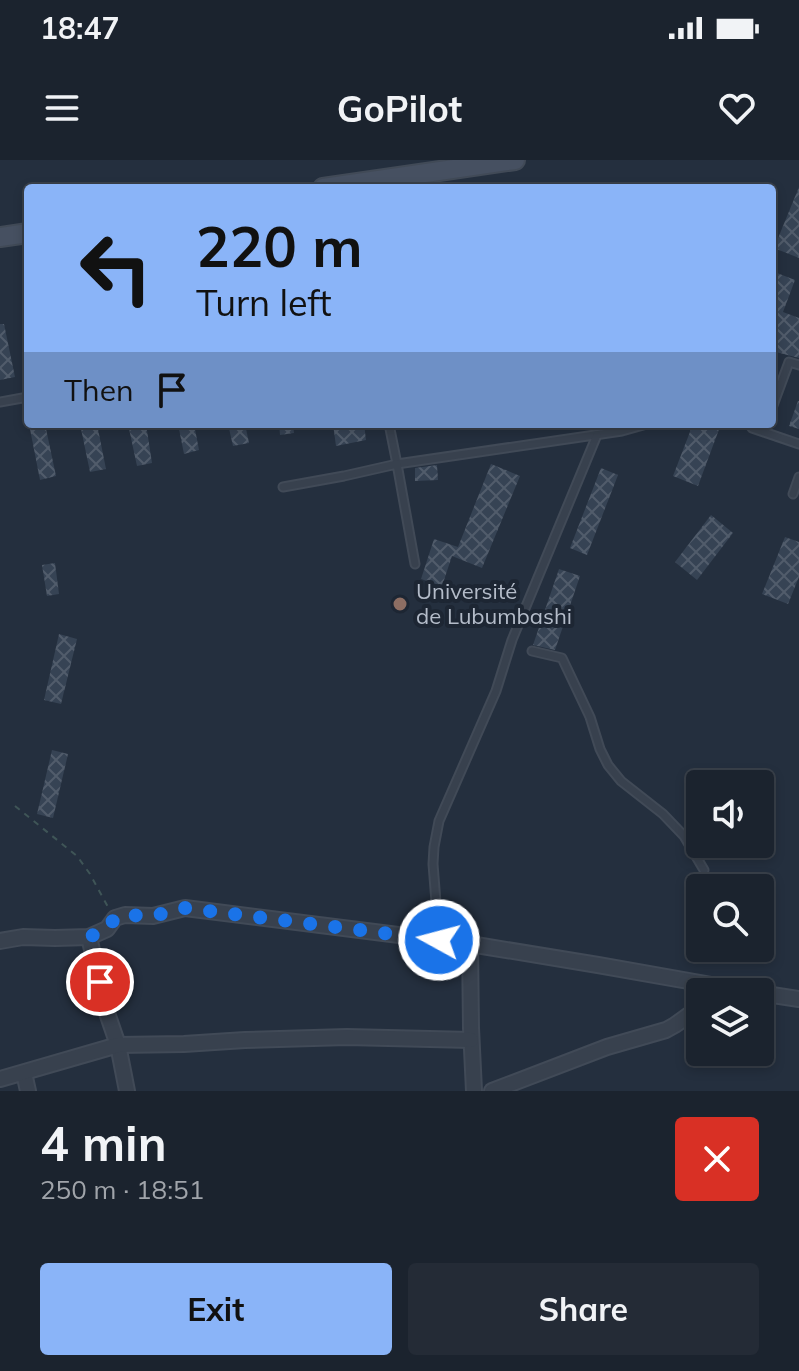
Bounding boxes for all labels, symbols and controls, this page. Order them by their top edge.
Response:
text: 18:47 [40,9,119,47]
icon: menu [40,86,84,130]
text: GoPilot [337,86,462,131]
icon: heart [715,86,759,130]
text: 220 m [196,211,363,281]
icon: left [64,216,168,320]
text: Turn left [196,280,332,325]
icon: arrive [150,368,194,412]
text: Then [64,371,134,409]
place label: Université de Lubumbashi [416,577,572,630]
marker: Université de Lubumbashi [391,595,409,613]
map controls [686,770,774,1066]
button: sound [686,770,774,858]
button: search [686,874,774,962]
position arrow [397,898,481,982]
pin [66,948,134,1016]
icon: arrive [78,960,122,1004]
button: layers [686,978,774,1066]
text: 4 min [40,1113,167,1173]
button: close [675,1117,759,1201]
text: 250 m · 18:51 [40,1173,204,1206]
button: Exit [40,1263,392,1355]
button: Share [408,1263,759,1355]

